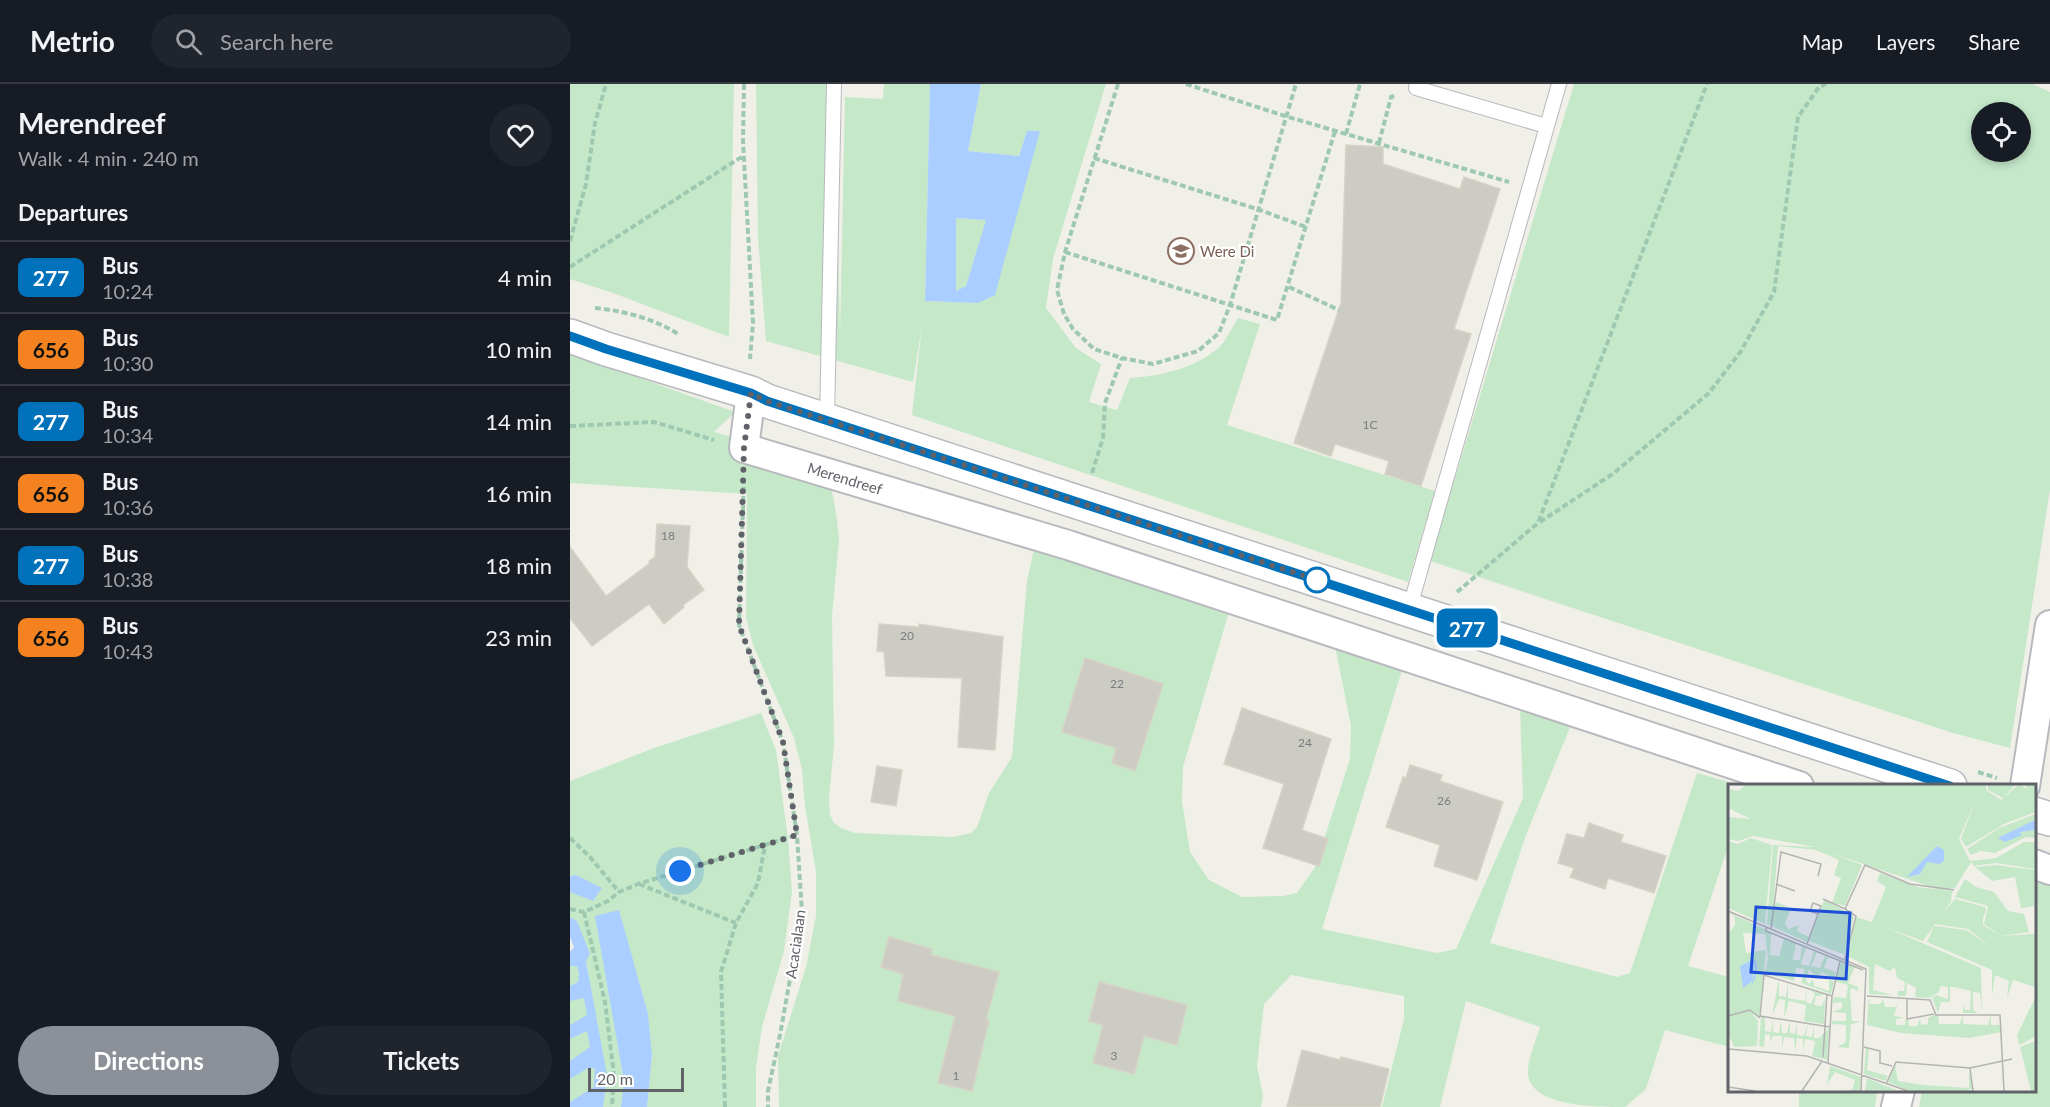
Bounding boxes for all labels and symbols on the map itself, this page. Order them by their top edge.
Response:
school or university icon: Were Di [1166,236,1196,266]
place label: Were Di [1200,242,1254,260]
house number: 1C [1363,417,1377,432]
street label: Merendreef [805,458,885,498]
house number: 18 [661,528,675,543]
unlabelled marker [1304,567,1330,593]
line badge: 277 [1432,608,1502,648]
house number: 20 [900,628,914,643]
house number: 22 [1110,676,1124,691]
house number: 24 [1298,735,1312,750]
inset map [1728,784,2035,1092]
house number: 26 [1437,793,1451,808]
your location [665,856,695,886]
street label: Acacialaan [781,908,809,980]
house number: 3 [1111,1048,1118,1063]
scale bar [588,1065,684,1092]
house number: 1 [953,1068,960,1083]

